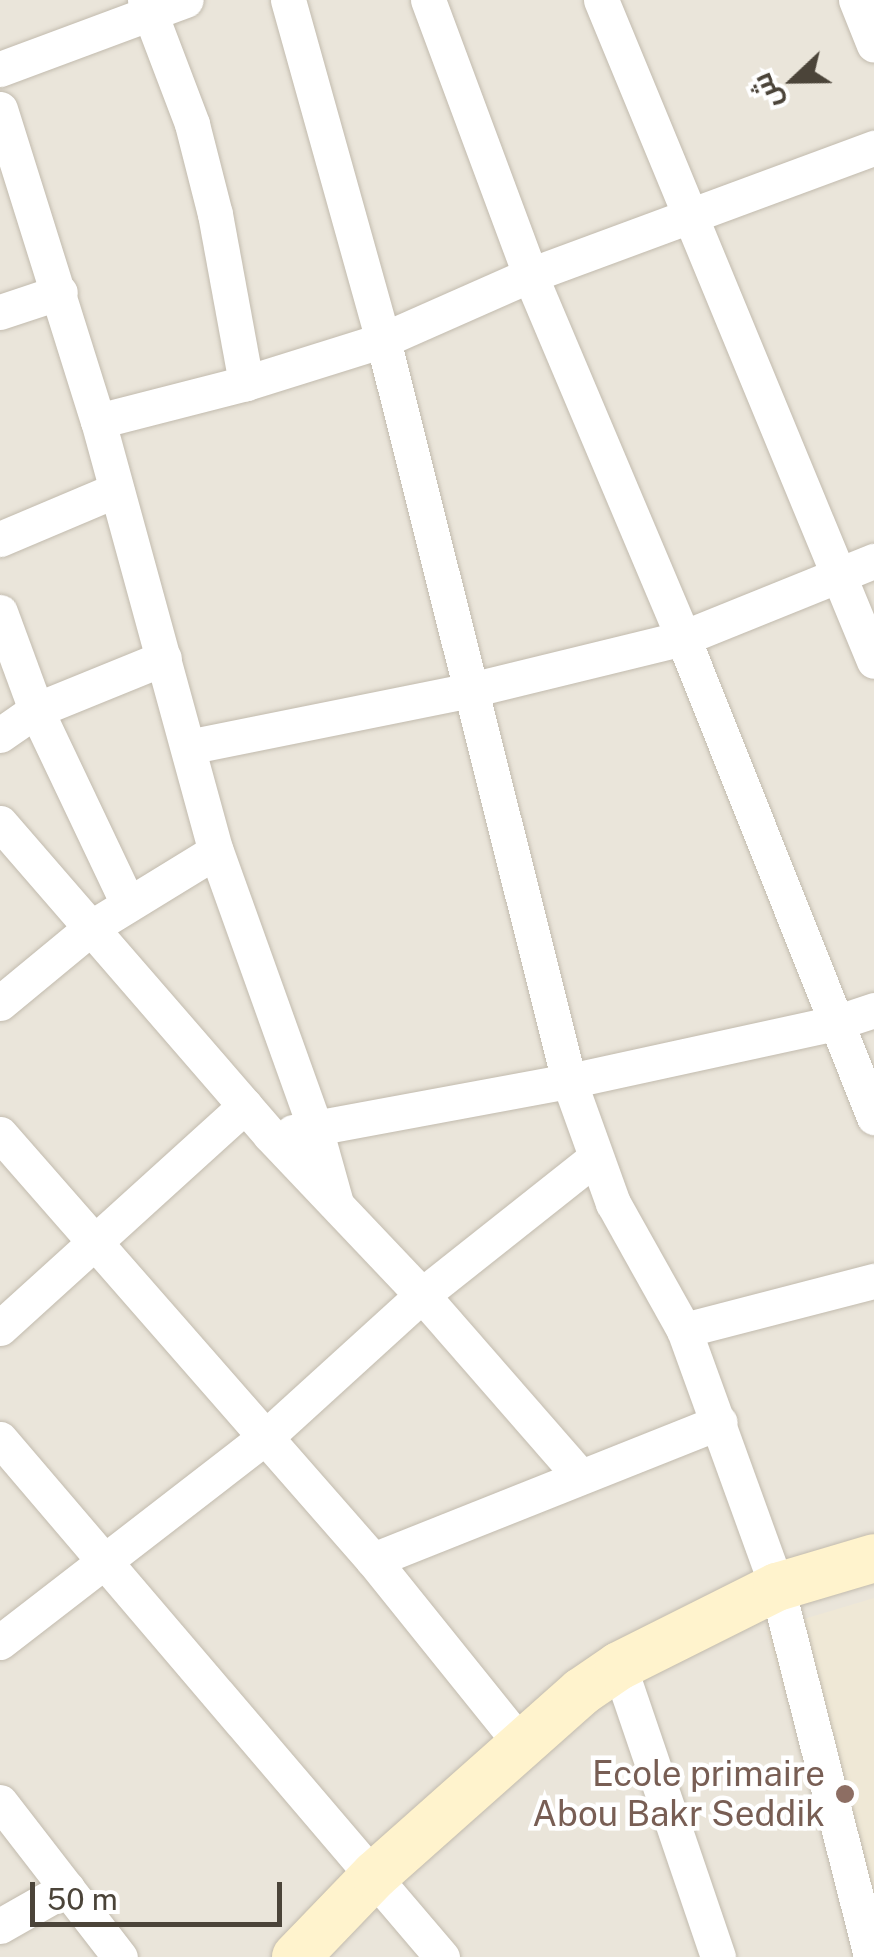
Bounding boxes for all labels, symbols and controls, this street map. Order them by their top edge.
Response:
north arrow [744,30,844,130]
text: ش [744,69,788,114]
place label: Ecole primaire Abou Bakr Seddik [532,1753,825,1835]
marker: Ecole primaire Abou Bakr Seddik [834,1783,856,1805]
scale bar [35,1862,288,1924]
text: 50 m [47,1881,118,1917]

